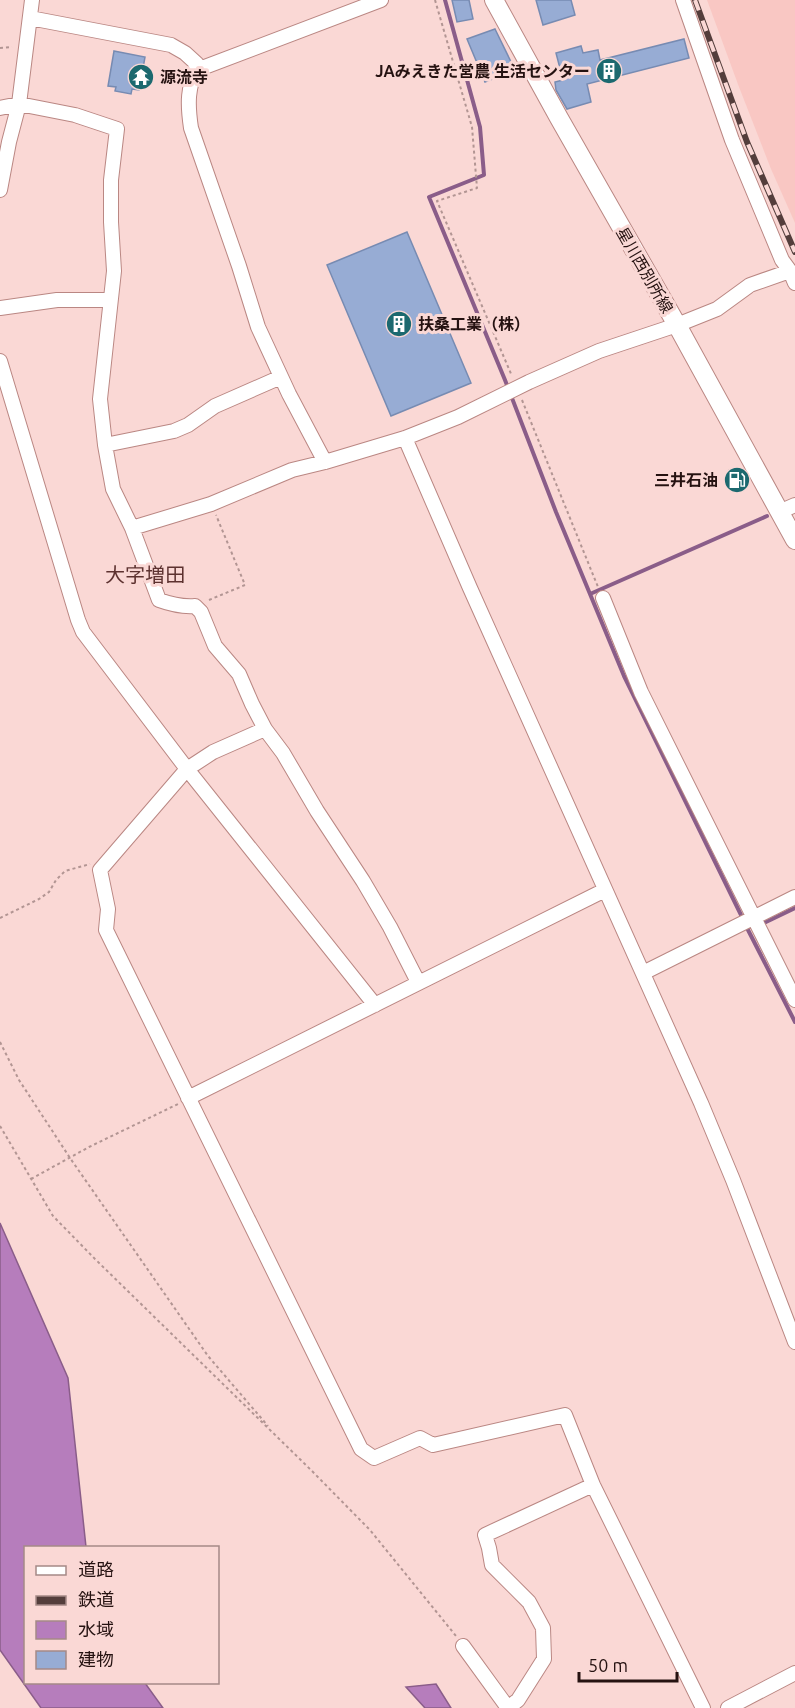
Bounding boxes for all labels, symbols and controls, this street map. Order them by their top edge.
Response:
building icon: JAみえきた営農 生活センター [594,56,624,86]
temple icon: 源流寺 [126,62,156,92]
place label: JAみえきた営農 生活センター [375,62,590,80]
place label: 源流寺 [160,68,208,86]
street label: 星川西別所線 [613,224,677,316]
building icon: 扶桑工業（株） [384,309,414,339]
place label: 扶桑工業（株） [418,315,530,333]
fuel station icon: 三井石油 [722,465,752,495]
place label: 三井石油 [654,471,718,489]
district label: 大字増田 [105,563,185,586]
legend [24,1546,219,1684]
text: 道路 [78,1559,114,1579]
text: 鉄道 [78,1589,114,1609]
text: 水域 [78,1619,114,1639]
scale bar [579,1645,676,1683]
text: 建物 [78,1649,114,1669]
text: 50 m [588,1655,628,1675]

